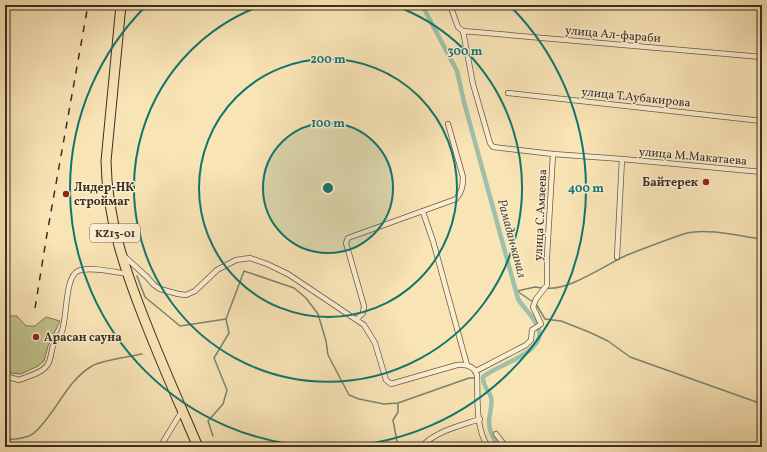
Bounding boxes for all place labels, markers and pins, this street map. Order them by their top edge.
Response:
place label: Байтерек [642,175,698,191]
marker: Байтерек [701,177,711,187]
place label: Лидер-НК строймаг [74,180,134,210]
centre of rings [321,181,335,195]
marker: Лидер-НК строймаг [61,189,71,199]
place label: Арасан сауна [44,330,122,346]
marker: Арасан сауна [31,332,41,342]

